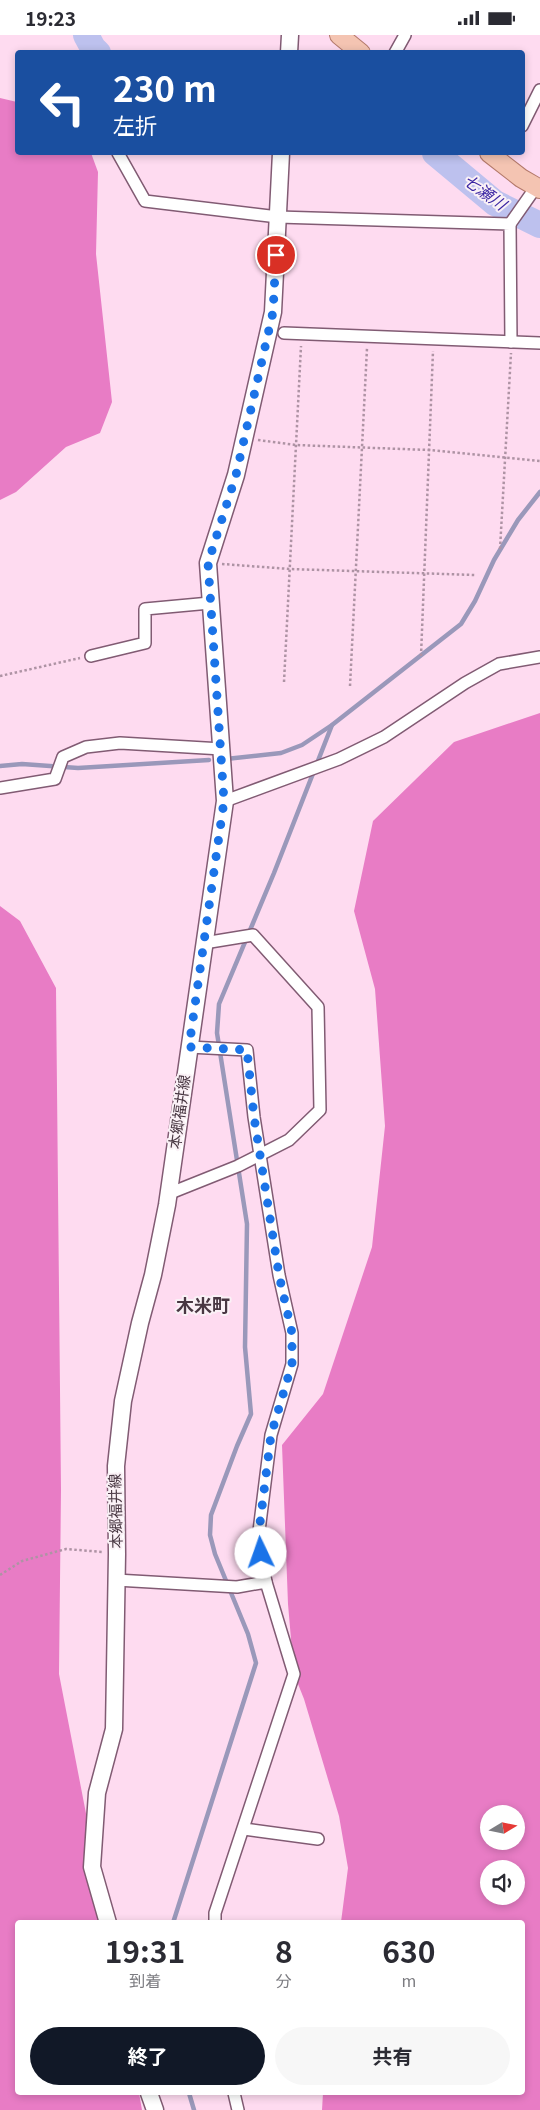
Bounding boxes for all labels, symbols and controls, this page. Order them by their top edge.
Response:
text: 19:23 [25,4,76,31]
text: 230 m [113,61,217,112]
icon: left [30,70,95,135]
text: 左折 [113,108,157,140]
water label: 七瀬川 [459,167,514,216]
pin [255,234,297,276]
icon: arrive [262,241,290,269]
street label: 本郷福井線 [163,1073,194,1150]
district label: 木米町 [176,1291,230,1317]
street label: 本郷福井線 [103,1473,126,1549]
position arrow [234,1526,286,1578]
north arrow [480,1805,525,1850]
map controls [480,1805,525,1905]
button: sound [480,1860,525,1905]
text: 19:31 [105,1928,185,1972]
text: 8 [275,1928,293,1972]
text: 630 [382,1928,435,1972]
text: 到着 [129,1968,161,1992]
text: 分 [276,1968,292,1992]
text: m [401,1968,416,1992]
button: 終了 [30,2027,265,2085]
button: 共有 [275,2027,510,2085]

